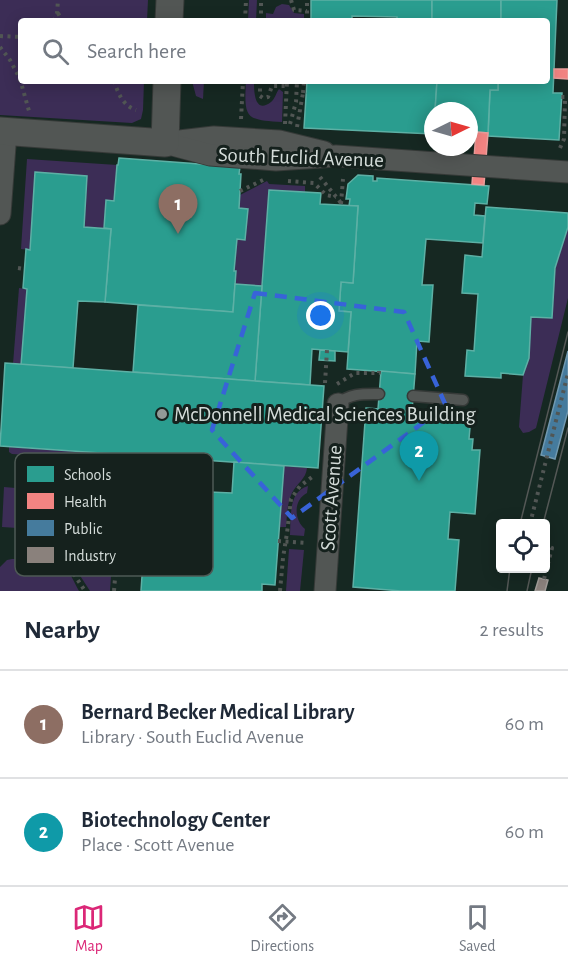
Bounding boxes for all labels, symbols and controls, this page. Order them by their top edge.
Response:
search box [18,18,550,84]
icon: search [39,35,72,68]
text: Search here [87,40,186,62]
north arrow [424,102,478,156]
street label: South Euclid Avenue [218,144,384,171]
pin: 1 [158,184,198,234]
your location [306,301,335,330]
place label: McDonnell Medical Sciences Building [174,404,476,425]
marker: McDonnell Medical Sciences Building [155,407,169,421]
pin: 2 [400,432,438,481]
street label: Scott Avenue [317,444,346,552]
legend [15,453,213,576]
text: Schools [64,467,111,483]
text: Health [64,494,107,510]
map controls [496,519,550,573]
button: locate [496,519,550,573]
text: Public [64,521,102,537]
text: Industry [64,548,116,565]
text: Nearby [24,617,100,643]
text: 2 results [480,620,544,640]
text: Bernard Becker Medical Library [81,701,355,723]
text: 1 [40,714,47,734]
text: 60 m [505,714,544,734]
text: Library · South Euclid Avenue [81,727,304,747]
text: Biotechnology Center [81,809,270,831]
text: 2 [39,822,48,842]
text: 60 m [505,822,544,842]
text: Place · Scott Avenue [81,835,235,855]
tab: Map [72,901,105,956]
tab: Directions [250,901,314,956]
tab: Saved [459,901,496,956]

